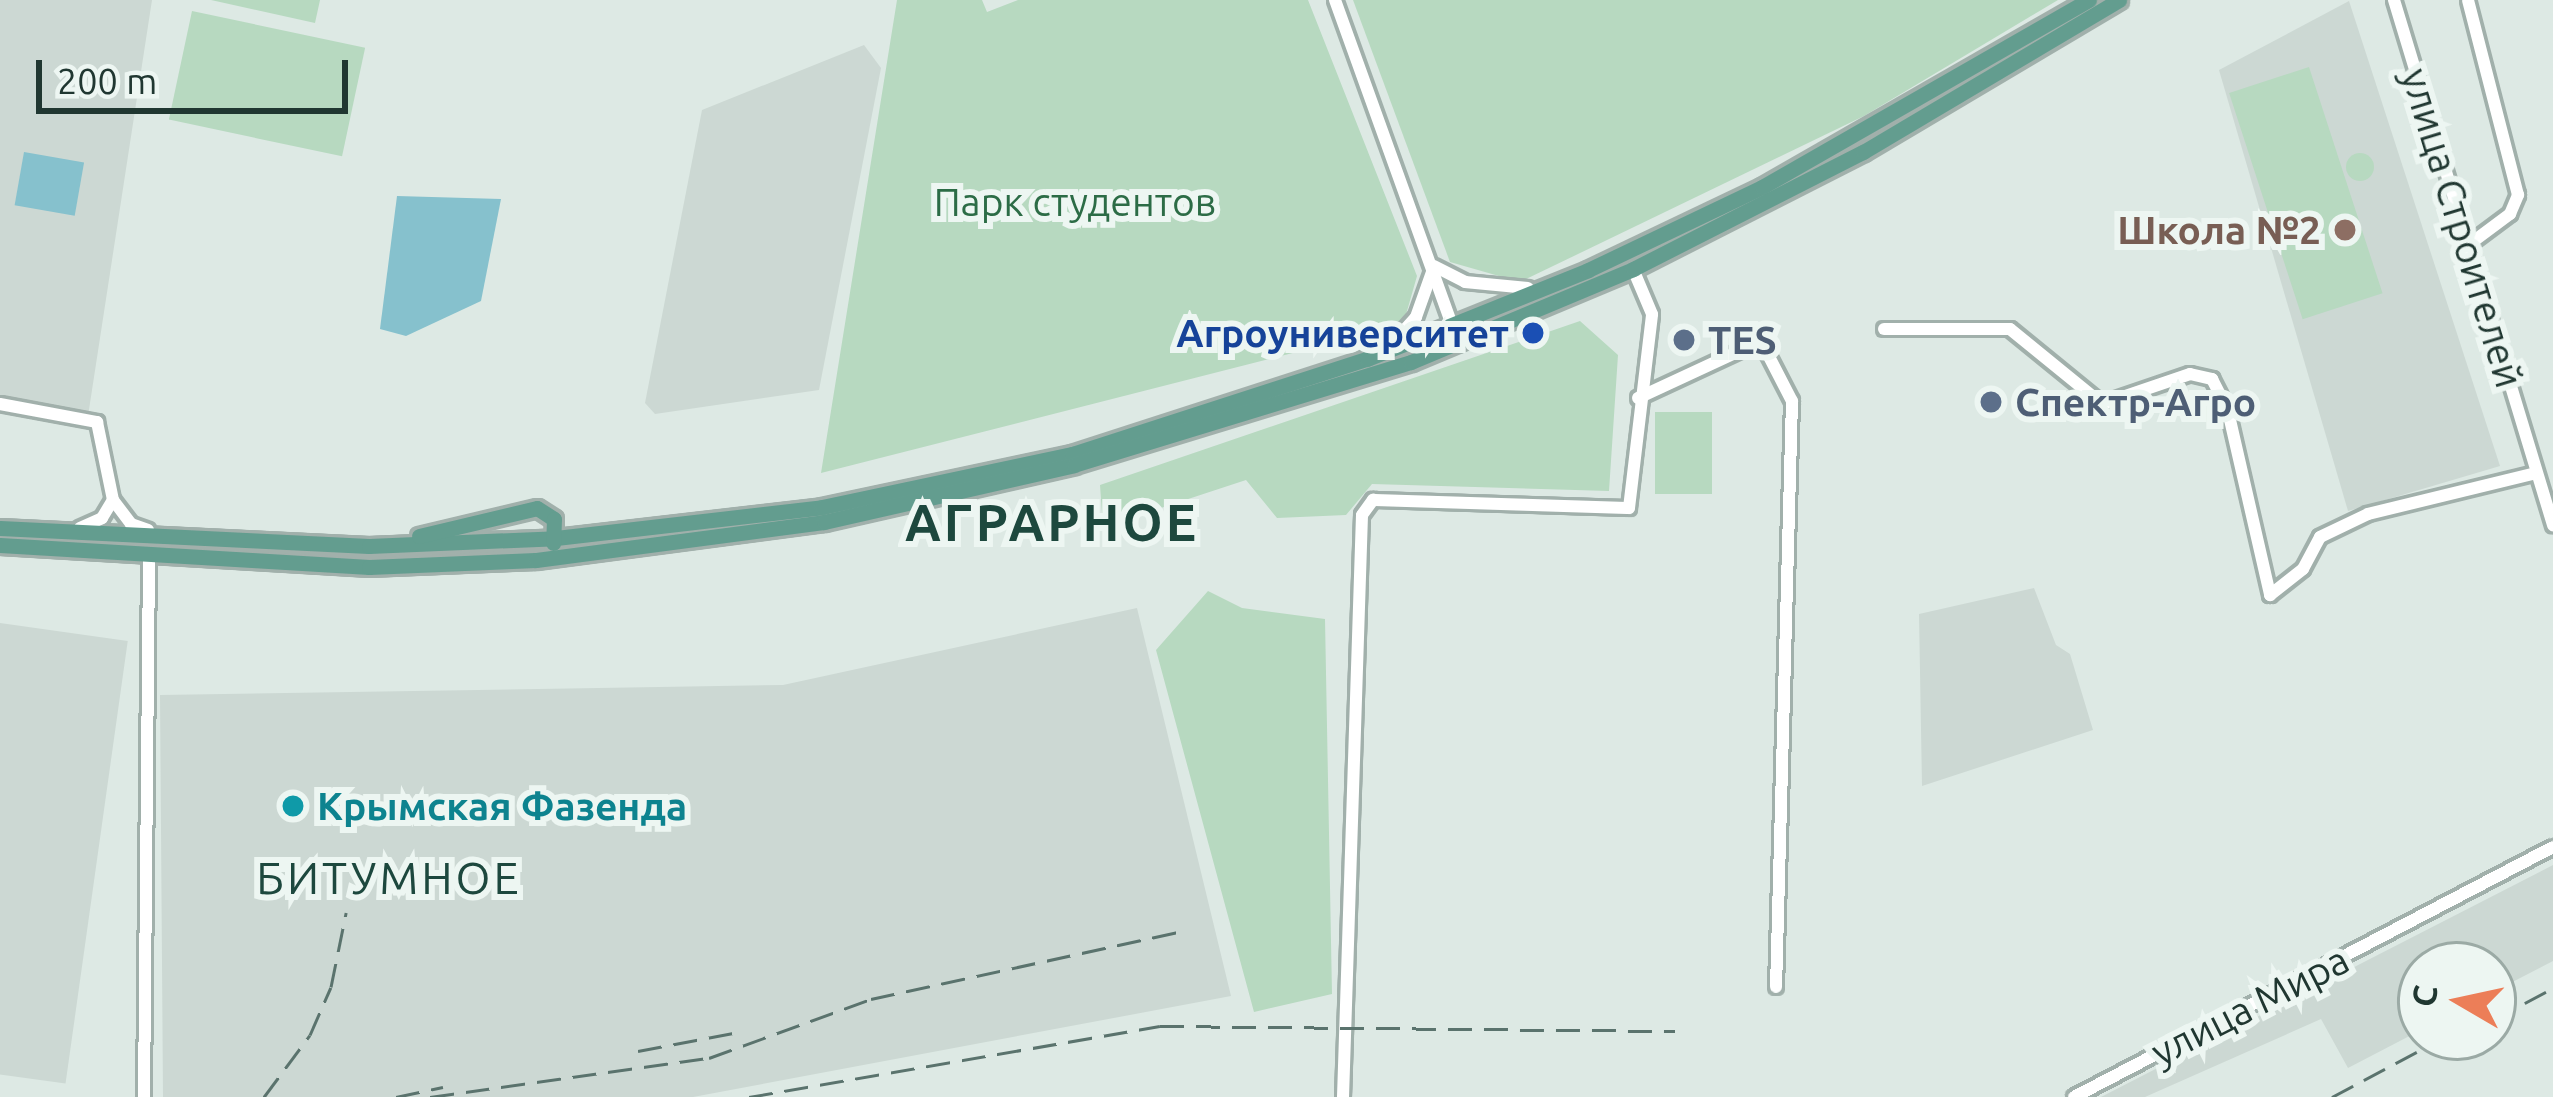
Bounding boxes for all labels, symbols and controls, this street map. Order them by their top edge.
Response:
scale bar [42,36,354,110]
text: 200 m [57,60,157,101]
street label: улица Строителей [2391,63,2533,393]
park label: Парк студентов [934,179,1216,225]
place label: Школа №2 [2117,207,2321,253]
marker: Школа №2 [2332,217,2358,243]
place label: Агроуниверситет [1176,310,1509,356]
place label: TES [1708,317,1777,363]
marker: Агроуниверситет [1520,320,1546,346]
marker: TES [1671,327,1697,353]
place label: Спектр-Агро [2015,379,2256,425]
marker: Спектр-Агро [1978,389,2004,415]
district label: АГРАРНОЕ [905,491,1199,553]
place label: Крымская Фазенда [317,783,687,829]
marker: Крымская Фазенда [280,793,306,819]
district label: БИТУМНОЕ [256,851,522,905]
street label: улица Мира [2143,936,2357,1076]
north arrow [2397,941,2517,1061]
text: С [2404,982,2444,1009]

